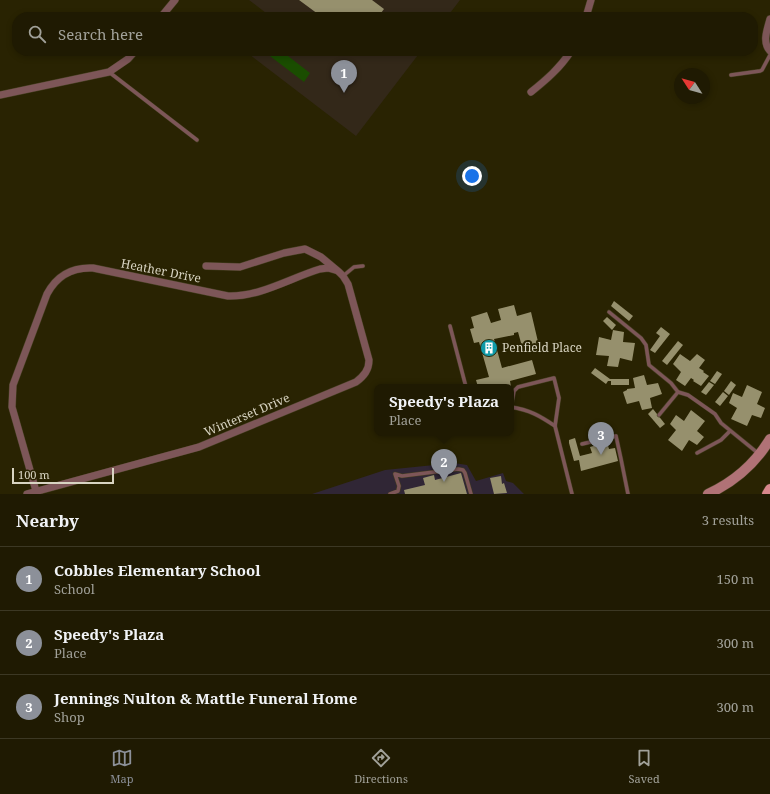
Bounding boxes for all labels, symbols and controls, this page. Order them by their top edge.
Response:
search box [12,12,758,56]
icon: search [26,23,48,45]
text: Search here [58,24,143,44]
pin: 1 [331,60,357,93]
north arrow [674,68,710,104]
your location [462,166,482,186]
street label: Heather Drive [120,254,203,287]
building icon: Penfield Place [479,338,499,358]
place label: Penfield Place [502,339,582,356]
popup [374,384,514,436]
street label: Winterset Drive [202,389,292,440]
text: Speedy's Plaza [389,391,499,411]
text: Place [389,411,421,429]
pin: 3 [588,422,614,455]
pin: 2 [431,449,457,482]
scale bar [12,466,114,485]
text: 100 m [18,467,50,482]
text: Nearby [16,509,79,532]
text: 3 results [702,511,754,529]
text: Cobbles Elementary School [54,560,261,580]
text: 1 [25,570,33,588]
text: 150 m [717,570,754,588]
text: School [54,580,95,598]
text: Speedy's Plaza [54,624,164,644]
text: 2 [25,634,33,652]
text: 300 m [717,634,754,652]
text: Place [54,644,87,662]
text: Jennings Nulton & Mattle Funeral Home [54,688,357,708]
text: 3 [25,698,33,716]
text: 300 m [717,698,754,716]
text: Shop [54,708,85,726]
tab: Map [110,747,134,786]
tab: Directions [354,747,408,786]
tab: Saved [629,747,660,786]

